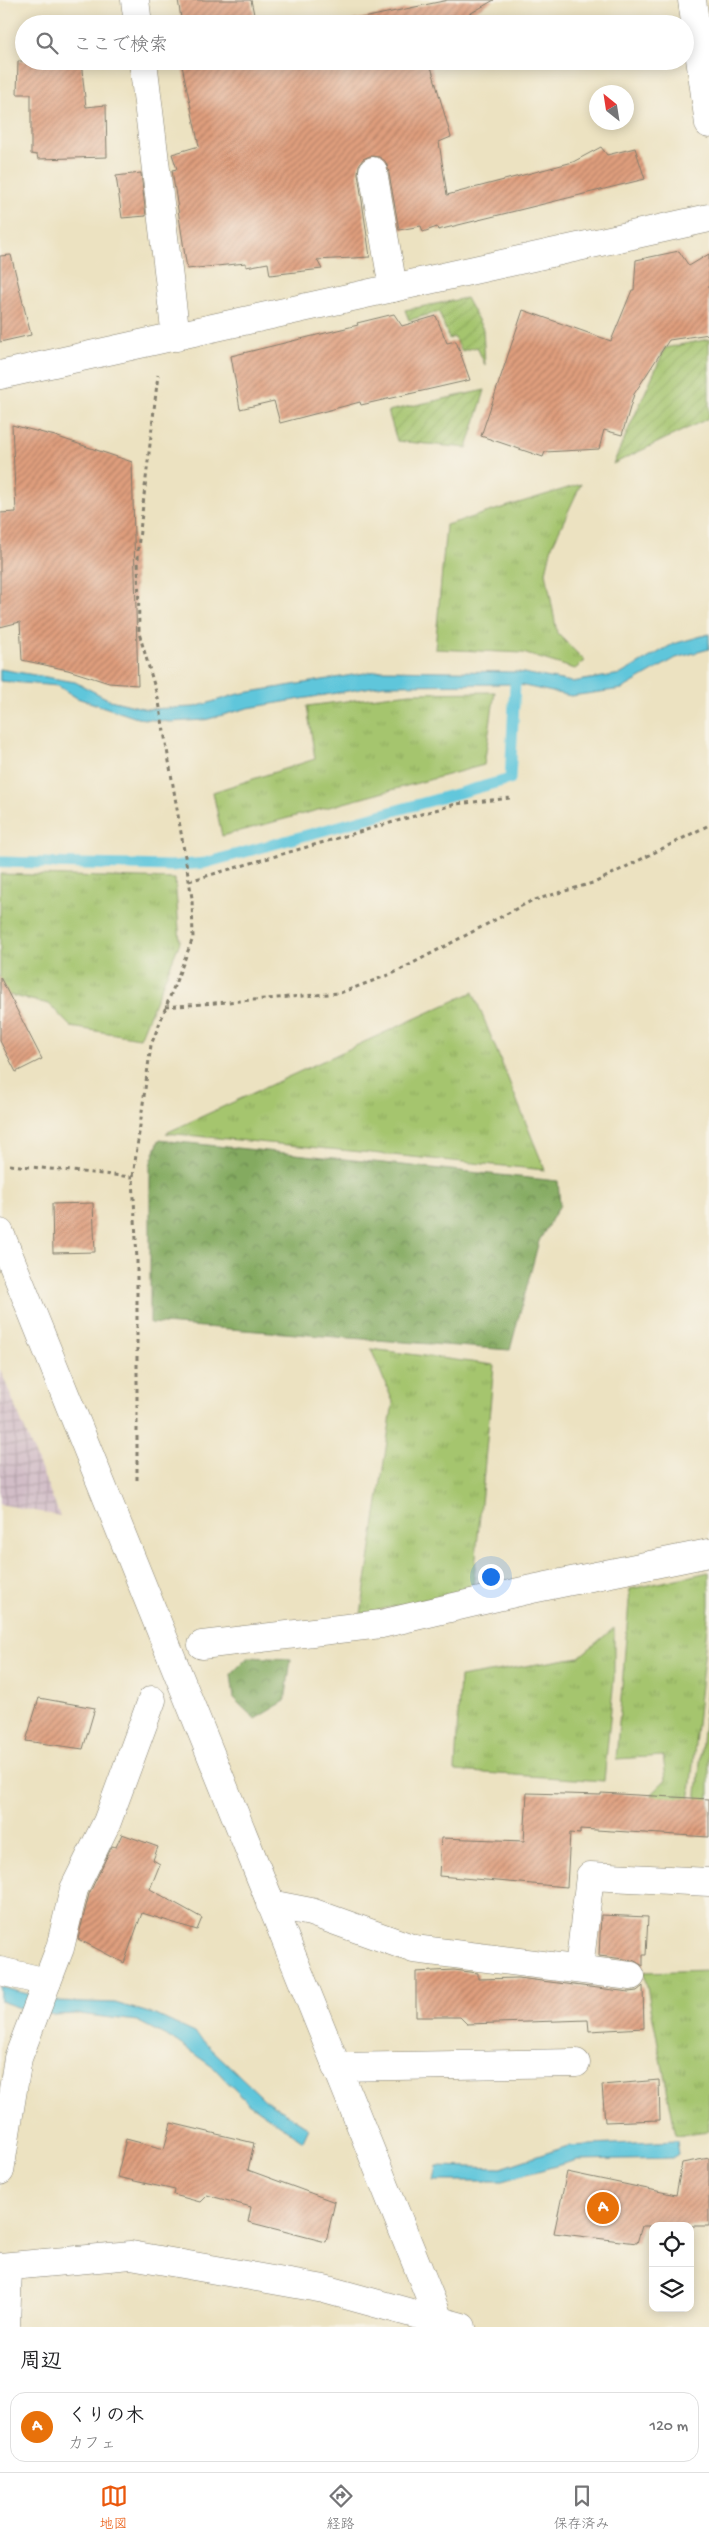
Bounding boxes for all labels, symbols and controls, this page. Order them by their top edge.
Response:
search box [15,15,694,70]
icon: search [33,29,61,57]
text: ここで検索 [73,35,168,58]
north arrow [589,85,634,130]
your location [478,1564,504,1590]
pin: A [587,2189,619,2227]
map controls [649,2222,694,2312]
button: locate [649,2222,694,2267]
button: layers [649,2267,694,2312]
text: 周辺 [20,2351,62,2376]
text: くりの木 [68,2406,144,2429]
text: A [32,2418,42,2437]
text: 120 m [649,2418,688,2437]
text: カフェ [68,2436,116,2455]
tab: 地図 [100,2482,128,2534]
tab: 経路 [327,2482,355,2534]
tab: 保存済み [554,2482,610,2534]

